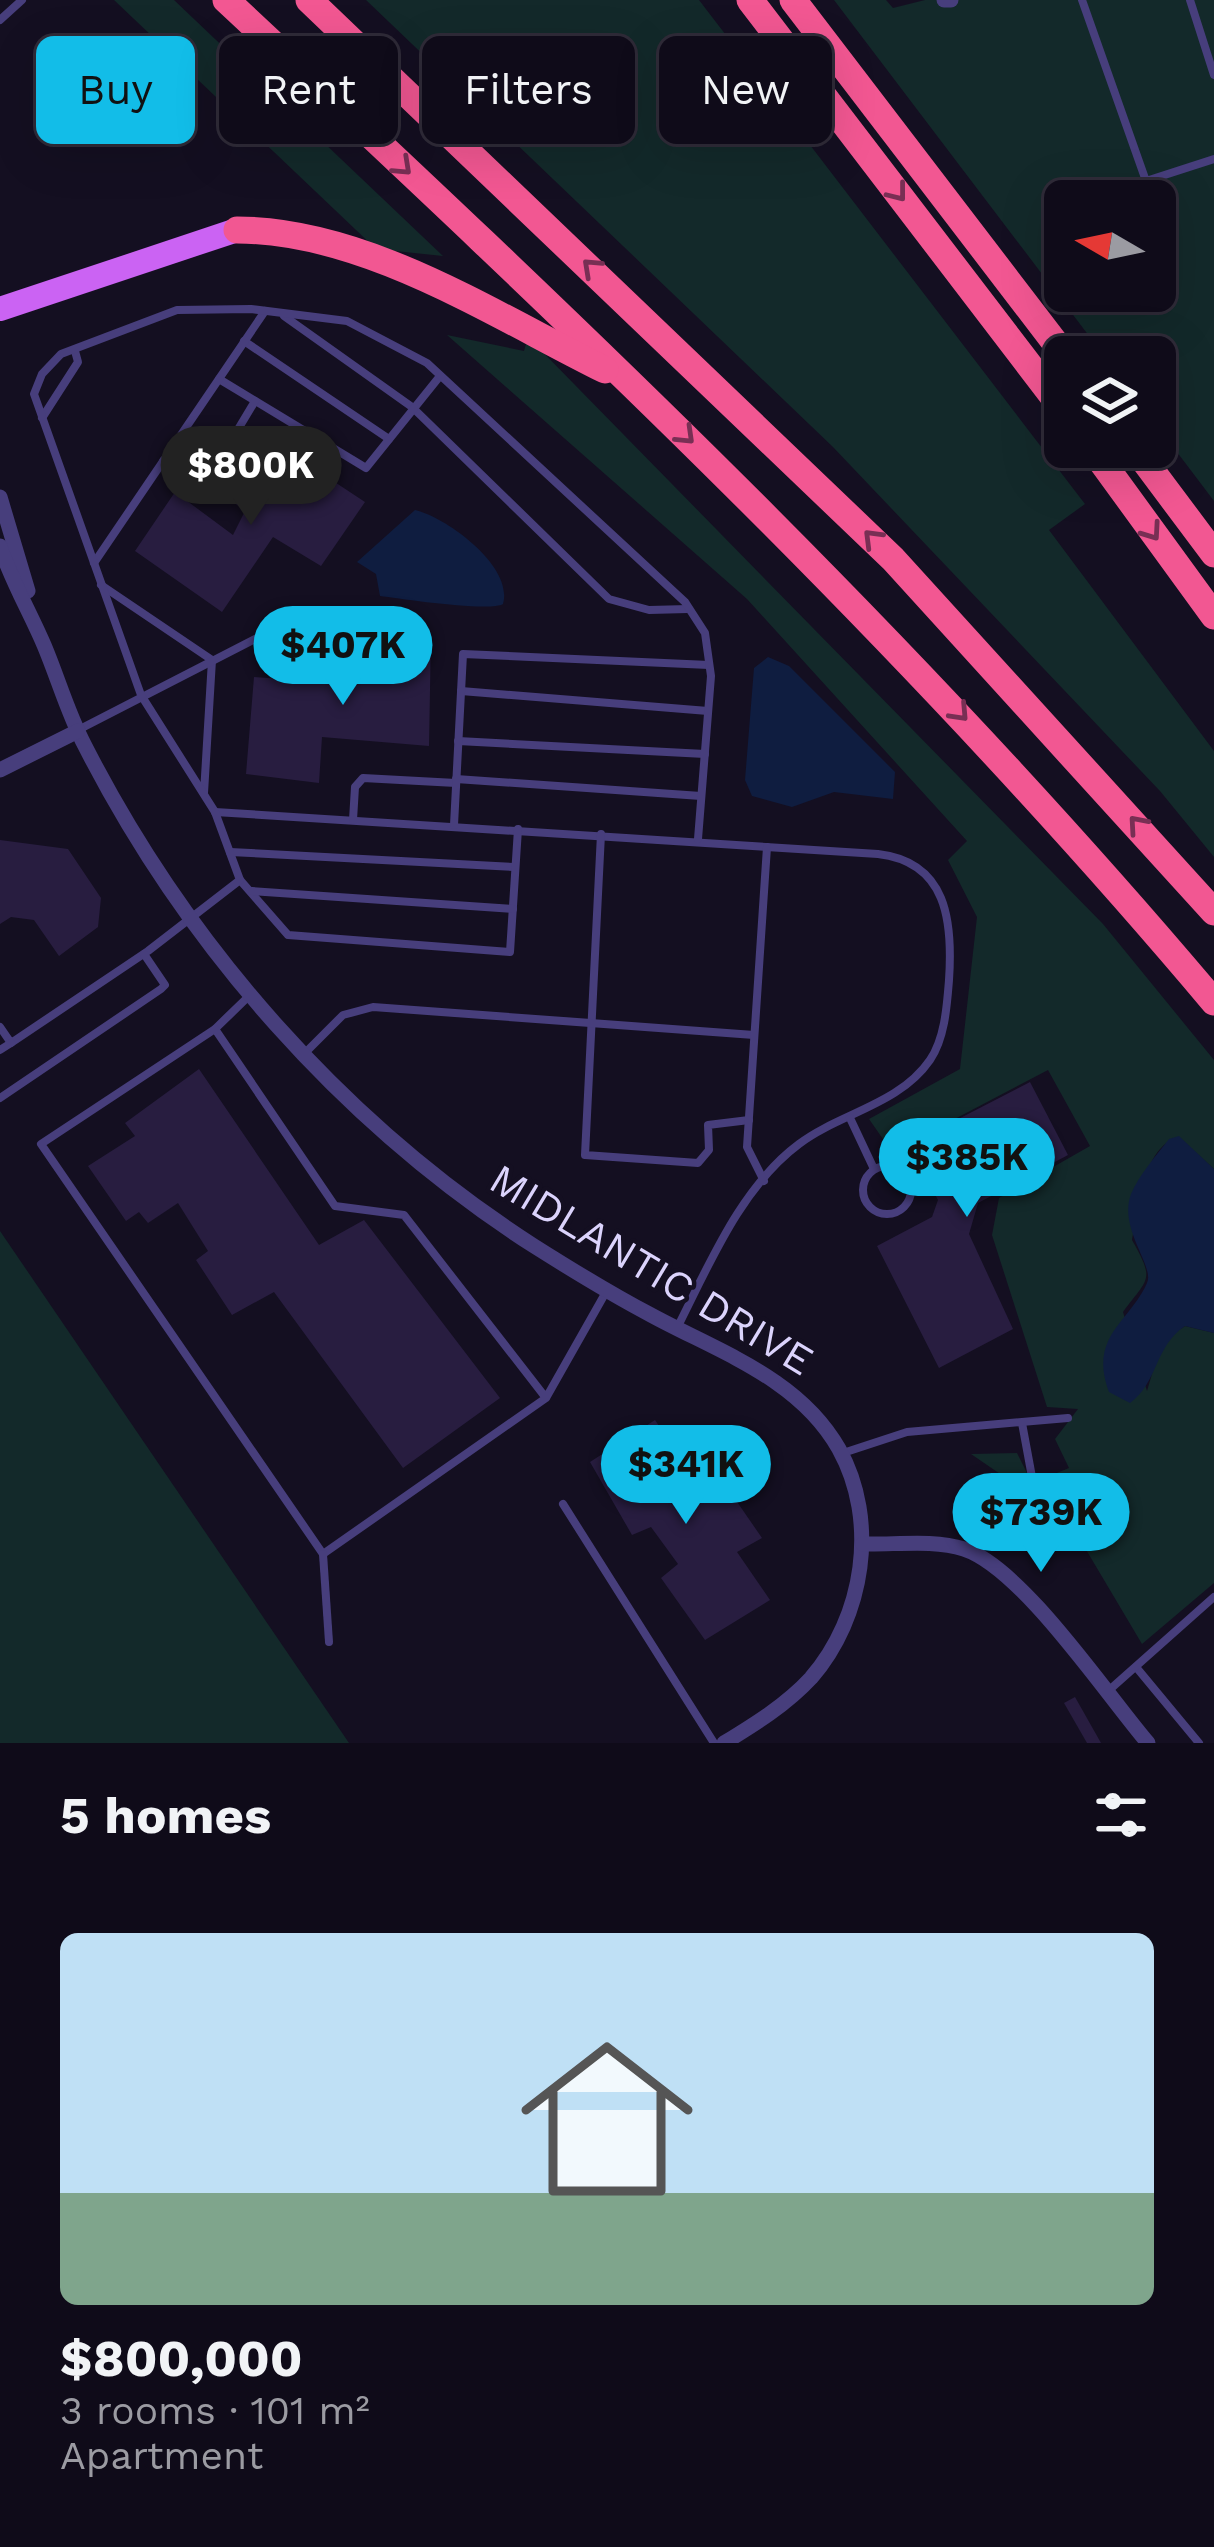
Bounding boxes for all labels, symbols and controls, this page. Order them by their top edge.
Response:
chip: Buy [36,36,195,144]
chip: Rent [219,36,398,144]
chip: Filters [422,36,635,144]
chip: New [659,36,832,144]
one-way arrow [389,153,410,174]
one-way arrow [883,180,905,201]
north arrow [1044,180,1176,312]
map controls [1044,180,1176,468]
one-way arrow [584,260,605,282]
button: layers [1044,336,1176,468]
one-way arrow [672,421,693,443]
pin: $800K [167,426,335,528]
text: $800K [188,442,314,487]
one-way arrow [1138,519,1160,541]
one-way arrow [864,531,886,553]
pin: $407K [259,606,427,708]
text: $407K [280,622,406,667]
one-way arrow [946,699,968,720]
one-way arrow [1130,816,1151,838]
pin: $385K [883,1118,1051,1220]
text: $385K [906,1134,1028,1179]
street label: MIDLANTIC DRIVE [481,1154,822,1385]
pin: $341K [602,1425,770,1527]
text: $341K [628,1441,744,1486]
pin: $739K [957,1473,1125,1575]
text: $739K [980,1489,1102,1534]
icon: filters [1088,1782,1154,1848]
text: 5 homes [60,1786,271,1845]
icon: home [499,2011,715,2227]
text: $800,000 [60,2329,303,2388]
text: 3 rooms · 101 m² [60,2388,370,2433]
text: Apartment [60,2433,263,2478]

